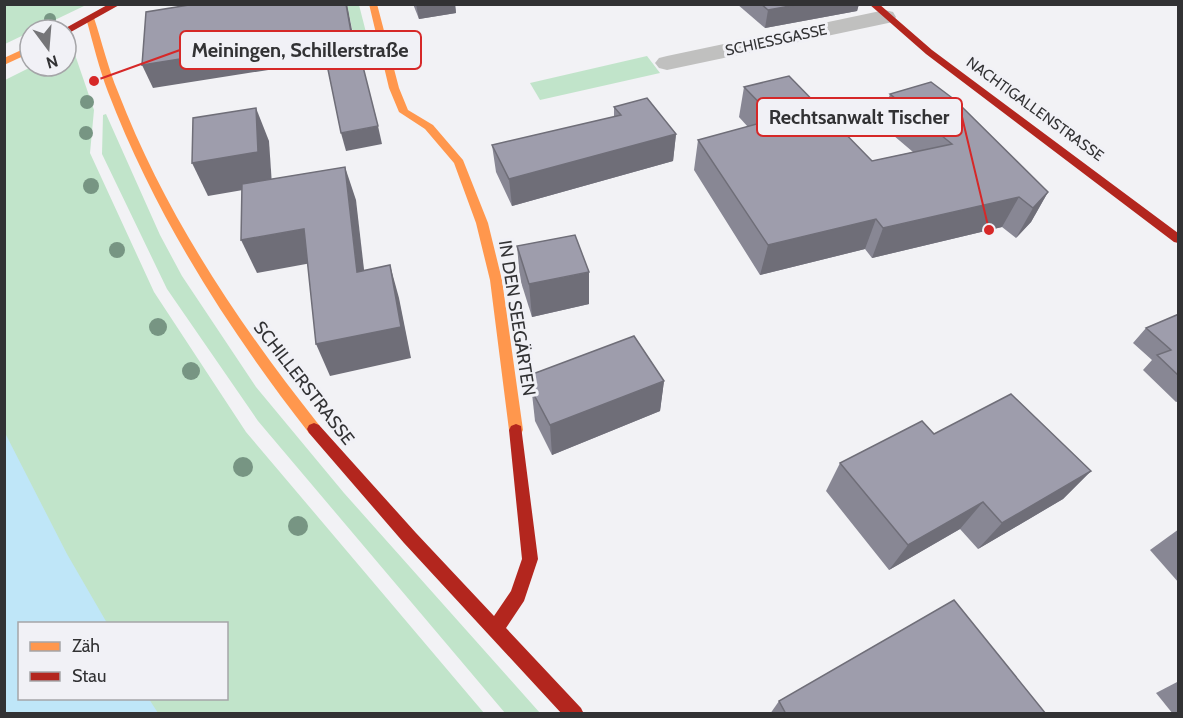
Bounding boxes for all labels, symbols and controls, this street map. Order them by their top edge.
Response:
north arrow [18,18,78,78]
street label: SCHIESSGASSE [724,20,828,60]
callout: Meiningen, Schillerstraße [180,31,421,69]
text: Meiningen, Schillerstraße [191,38,409,62]
text: N [44,51,60,73]
street label: NACHTIGALLENSTRASSE [963,53,1107,165]
callout: Rechtsanwalt Tischer [757,98,962,136]
text: Rechtsanwalt Tischer [769,105,950,129]
street label: IN DEN SEEGÄRTEN [494,239,540,397]
street label: SCHILLERSTRASSE [249,317,359,449]
legend [18,622,228,700]
text: Zäh [72,635,100,657]
text: Stau [72,665,106,687]

